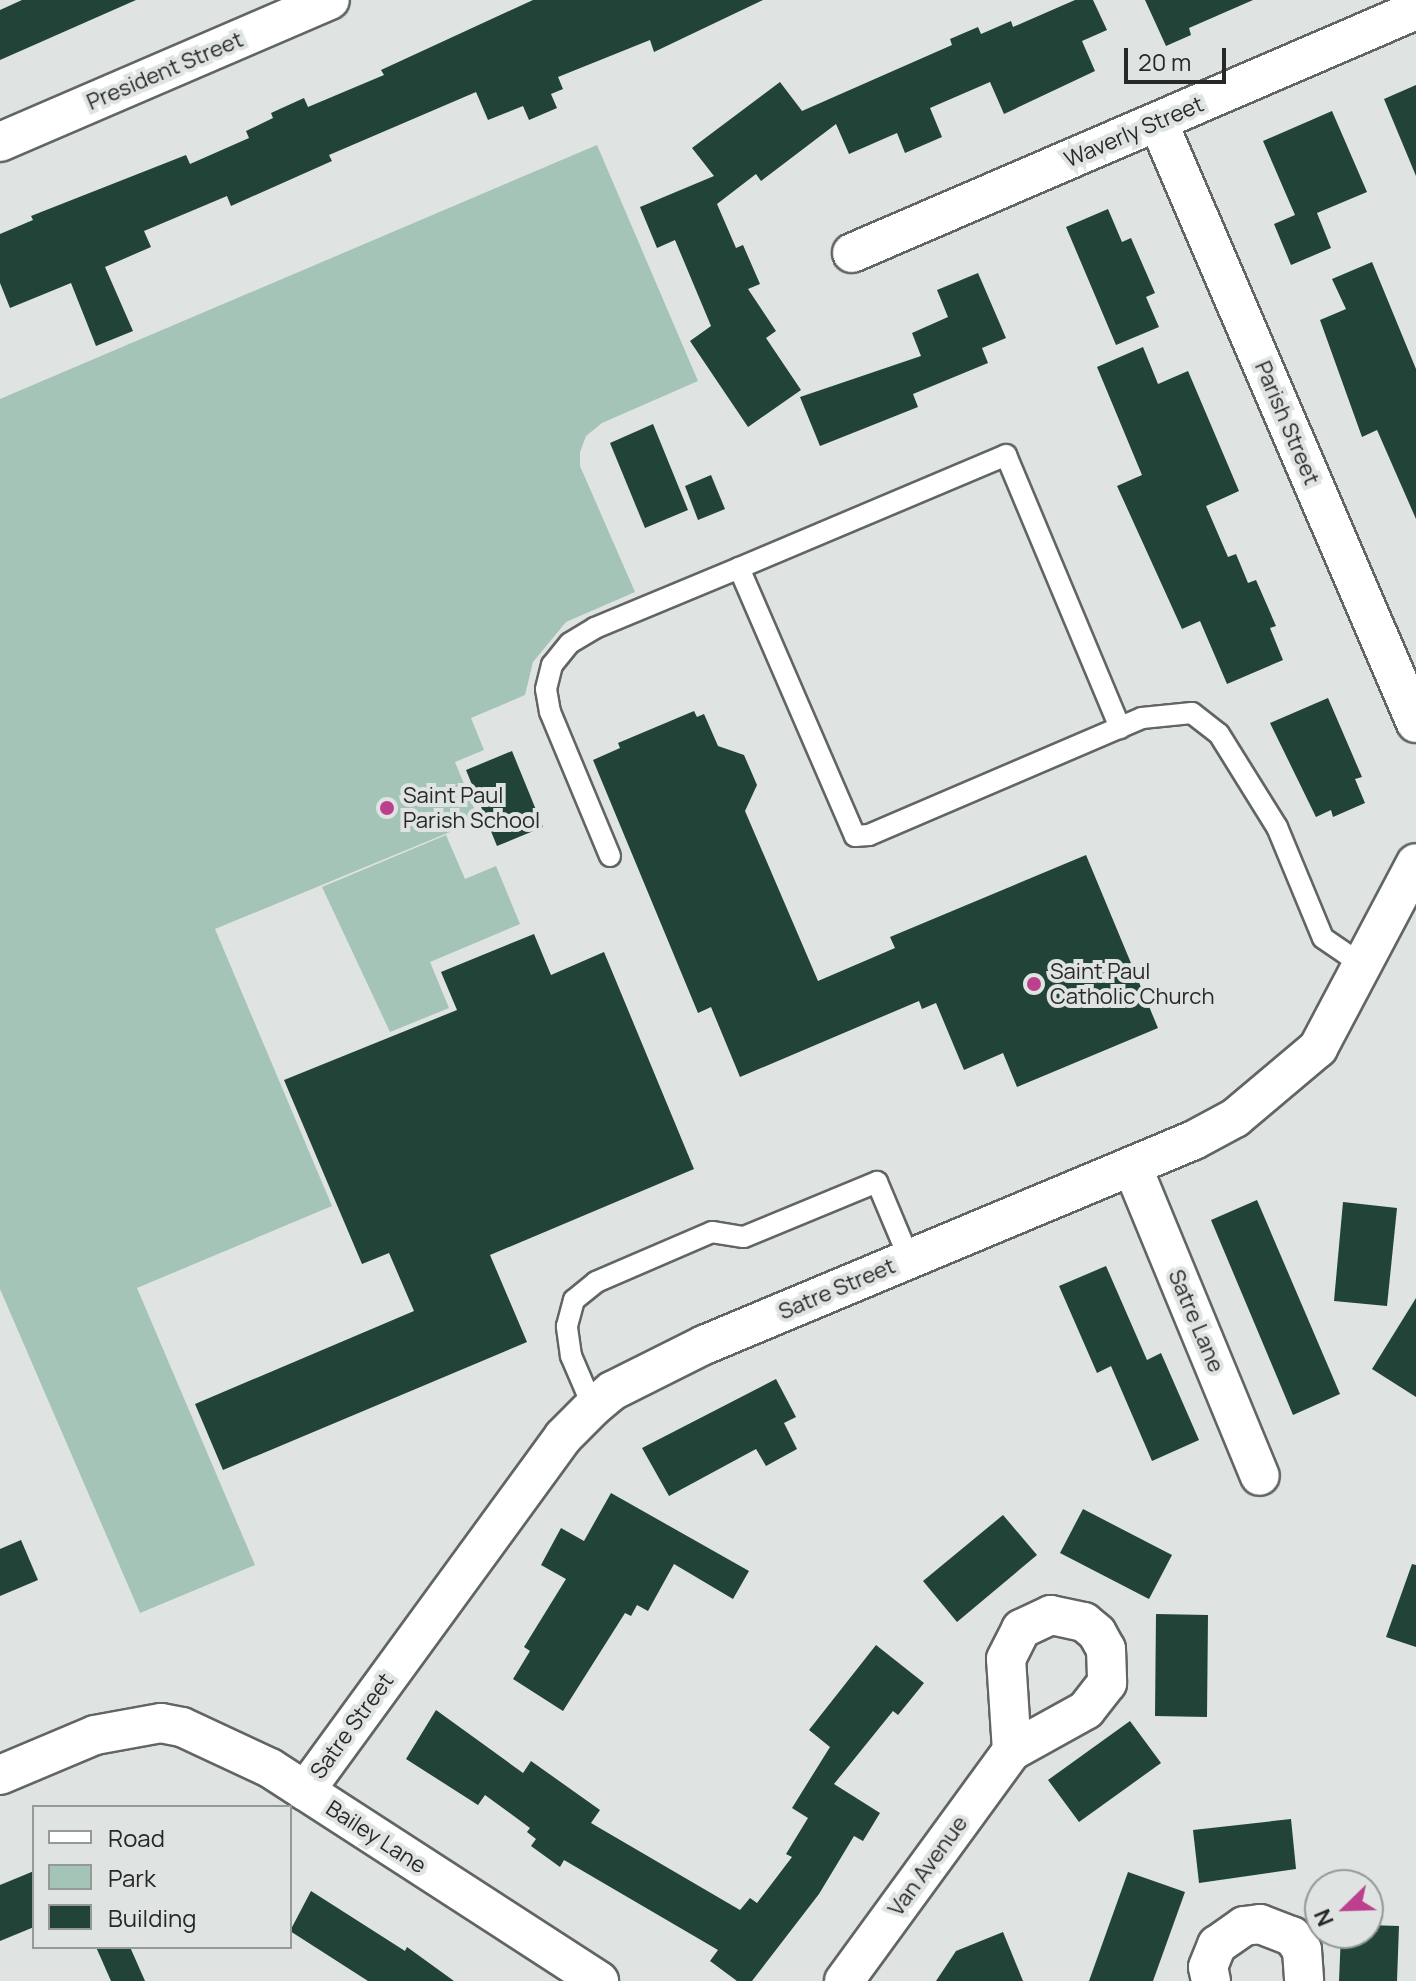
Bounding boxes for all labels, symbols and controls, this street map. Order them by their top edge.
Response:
street label: President Street [83,26,247,116]
scale bar [1128,32,1230,82]
text: 20 m [1138,45,1191,78]
street label: Waverly Street [1060,91,1208,173]
street label: Parish Street [1249,357,1325,489]
place label: Saint Paul Parish School [403,782,540,834]
marker: Saint Paul Parish School [378,799,396,817]
place label: Saint Paul Catholic Church [1050,958,1215,1010]
marker: Saint Paul Catholic Church [1025,975,1043,993]
street label: Satre Street [775,1253,899,1325]
street label: Satre Lane [1163,1266,1229,1376]
street label: Satre Street [305,1668,399,1784]
street label: Bailey Lane [321,1795,431,1879]
legend [32,1805,292,1949]
street label: Van Avenue [883,1811,973,1921]
text: Road [108,1821,165,1854]
text: Park [108,1861,156,1894]
north arrow [1304,1869,1384,1949]
text: Building [108,1901,196,1934]
text: N [1307,1904,1341,1931]

